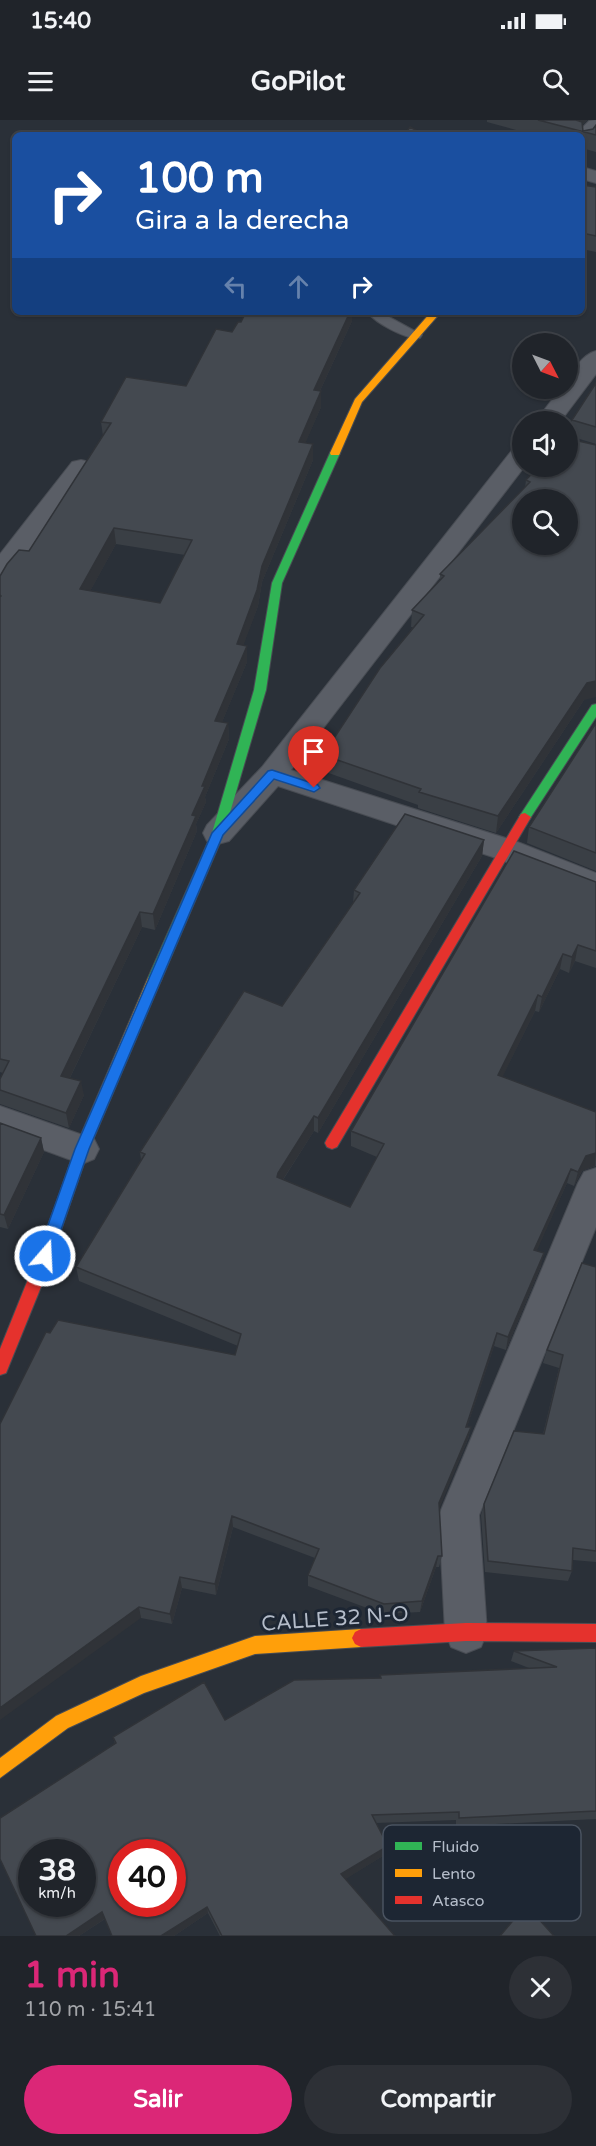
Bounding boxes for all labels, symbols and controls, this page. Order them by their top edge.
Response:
text: 15:40 [30,8,91,34]
icon: menu [24,65,57,98]
text: GoPilot [251,65,345,98]
icon: search [539,65,572,98]
text: 100 m [135,153,264,204]
icon: right [36,156,114,234]
text: Gira a la derecha [135,204,349,237]
icon: left [219,270,252,303]
icon: ahead [282,270,315,303]
icon: right [345,270,378,303]
north arrow [512,333,578,399]
map controls [512,333,578,555]
button: sound [512,411,578,477]
button: search [512,489,578,555]
pin [288,726,339,788]
icon: arrive [297,735,330,768]
position arrow [13,1224,77,1288]
street label: CALLE 32 N-O [260,1601,410,1637]
legend [383,1825,581,1921]
text: Fluido [432,1837,479,1857]
speed limit sign: 40 [108,1839,186,1917]
text: 38 [38,1852,76,1889]
text: Lento [432,1864,476,1884]
text: km/h [38,1884,76,1902]
text: Atasco [432,1891,485,1911]
text: 1 min [24,1954,120,1997]
button: close [509,1956,572,2019]
text: 110 m · 15:41 [24,1998,156,2022]
button: Salir [24,2065,292,2134]
button: Compartir [304,2065,572,2134]

